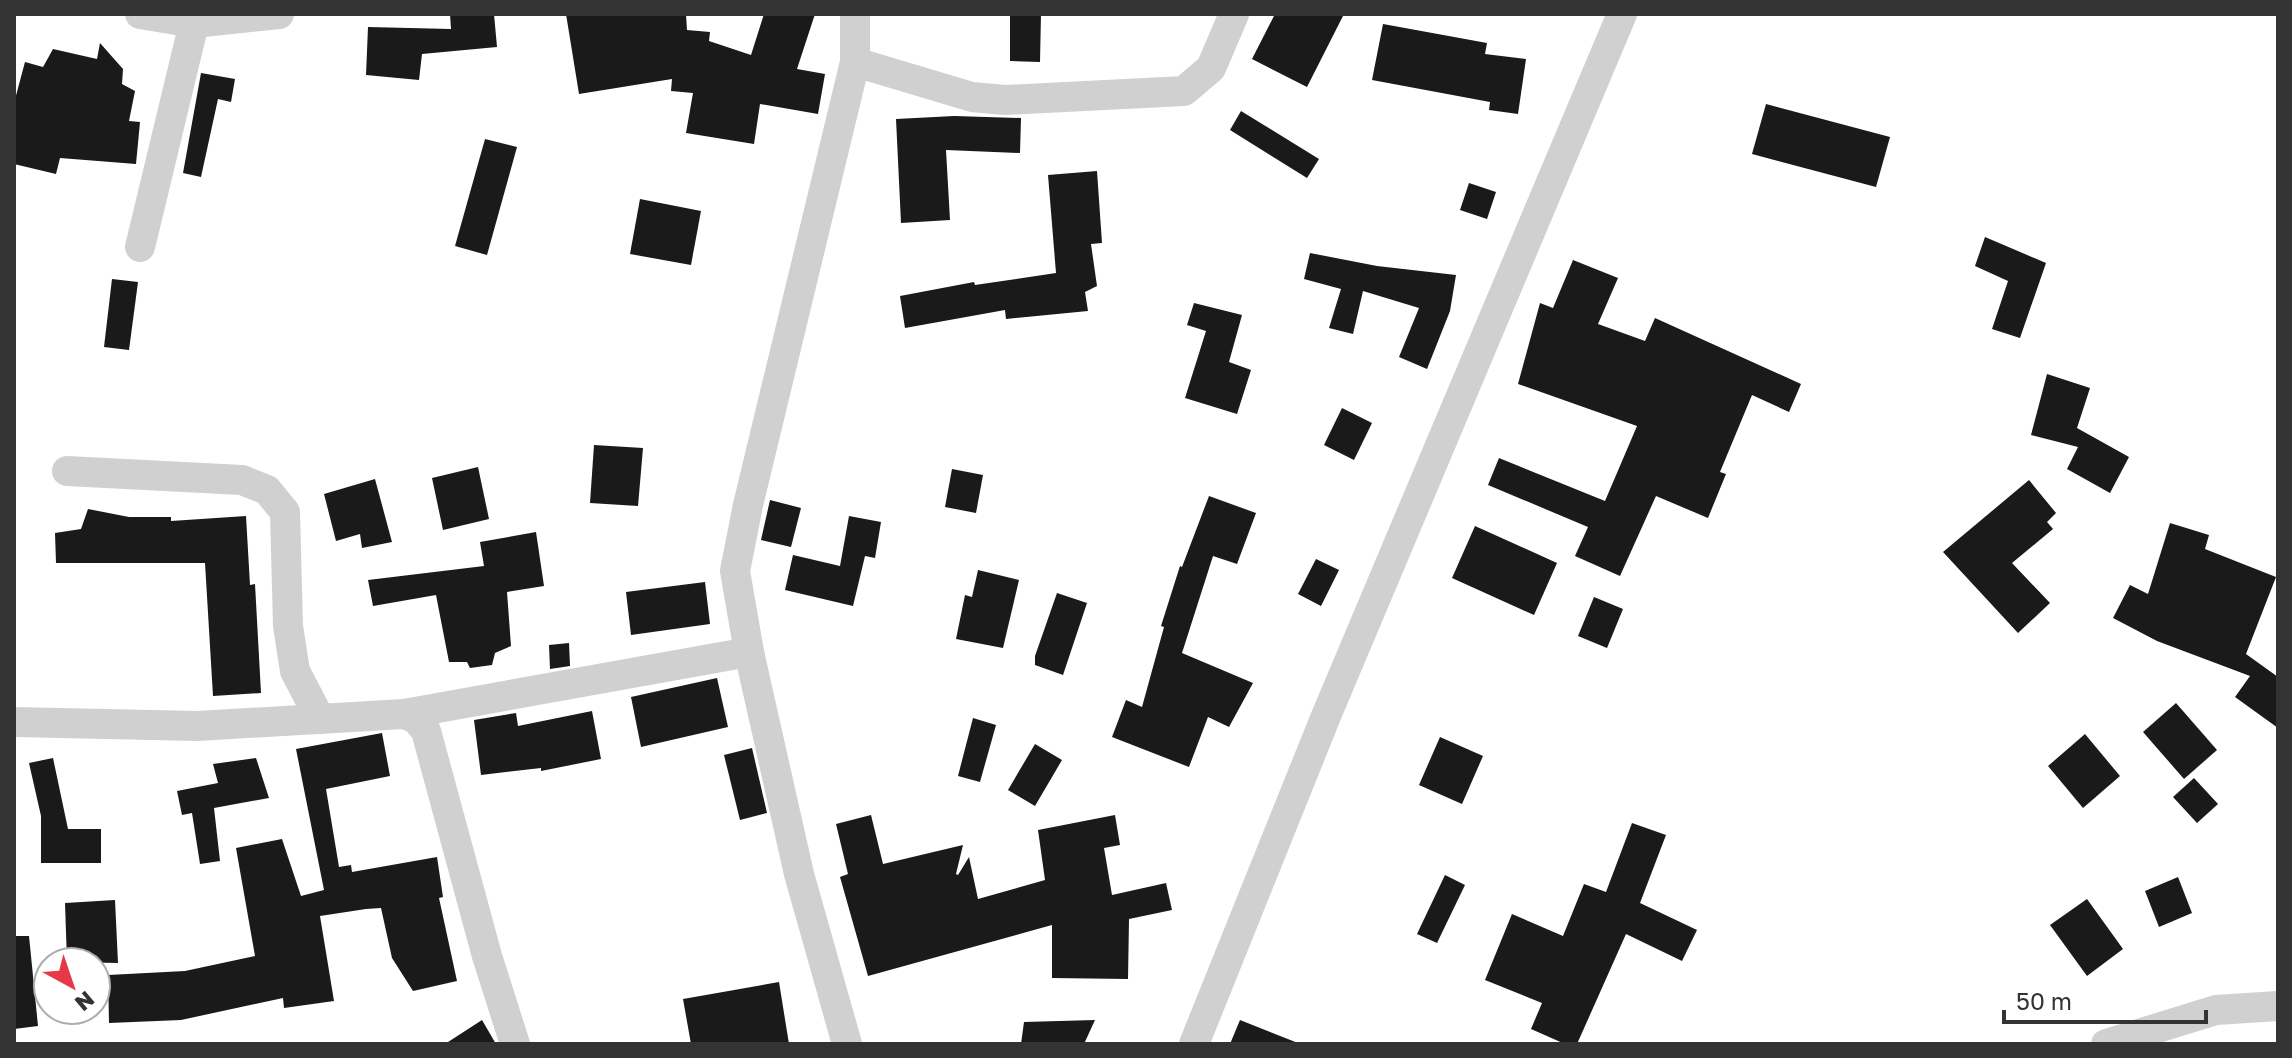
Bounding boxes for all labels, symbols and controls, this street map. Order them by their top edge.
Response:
north arrow [32,946,112,1026]
scale bar [2004,974,2206,1024]
text: N [70,986,100,1017]
text: 50 m [2016,986,2072,1015]

